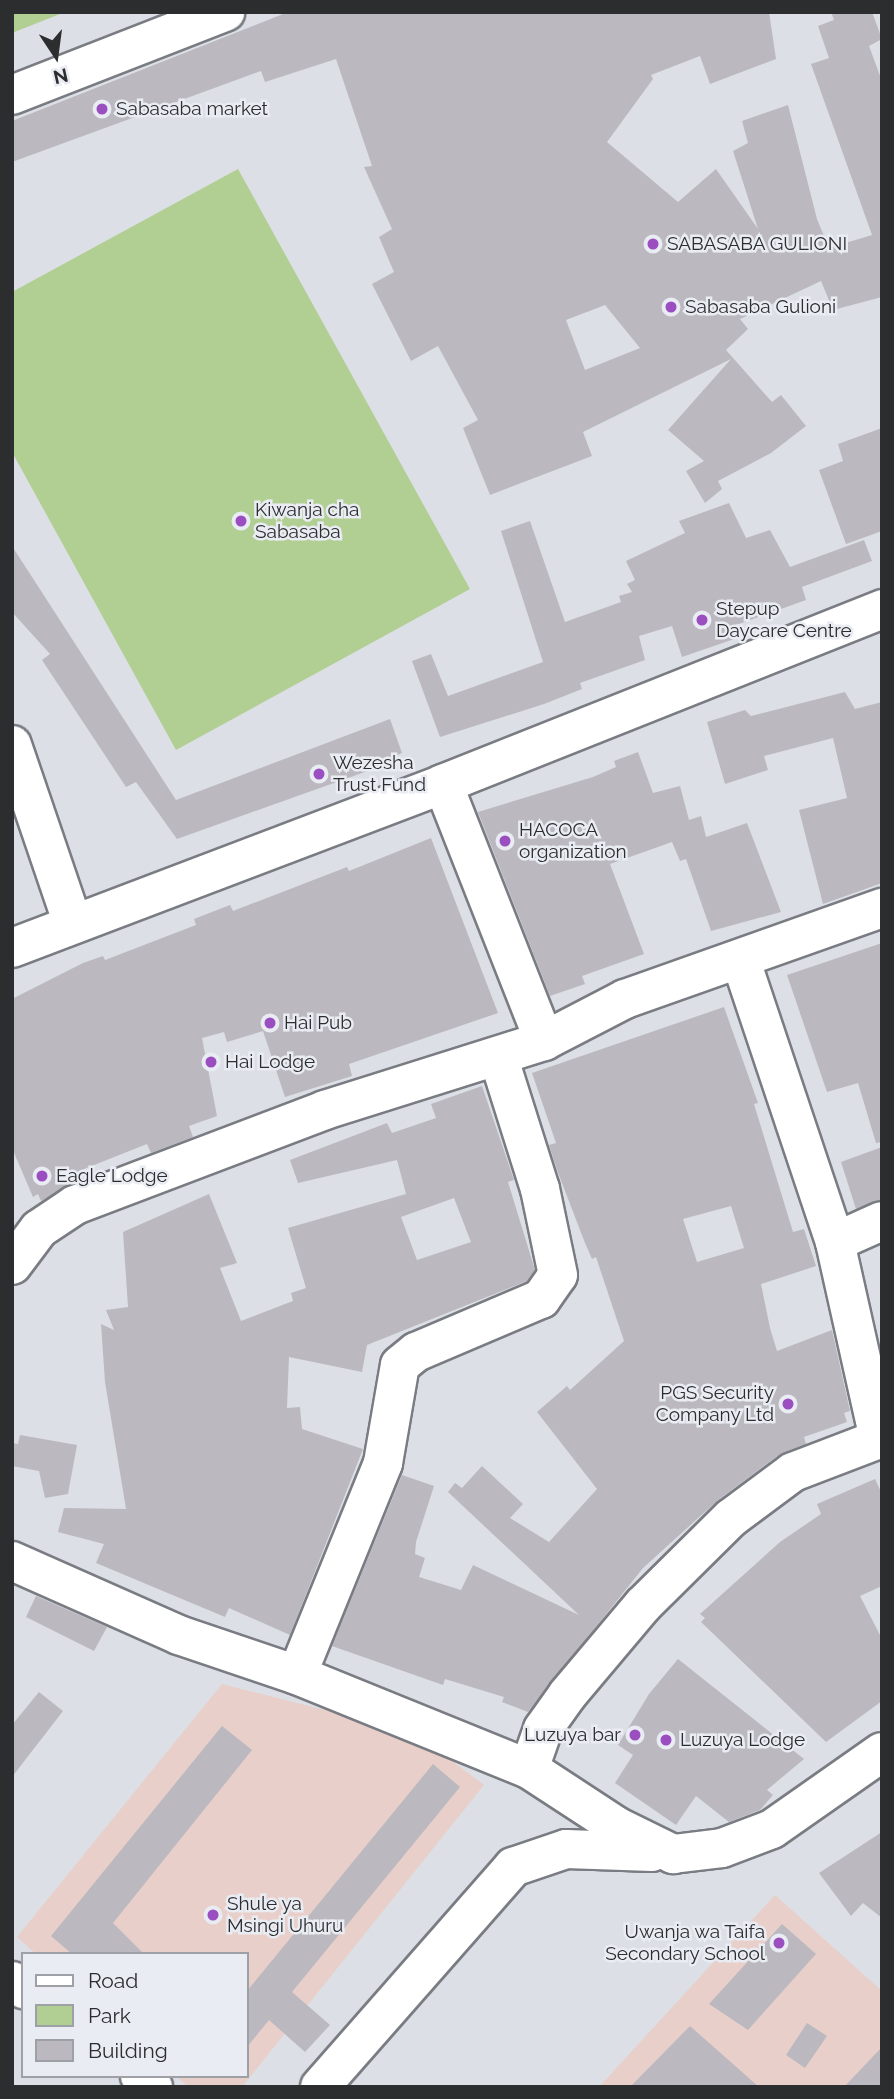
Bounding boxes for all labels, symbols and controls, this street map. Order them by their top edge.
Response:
north arrow [21,21,91,91]
text: N [51,64,70,89]
place label: Sabasaba market [116,98,268,120]
marker: Sabasaba market [94,101,110,117]
place label: SABASABA GULIONI [667,233,848,255]
marker: SABASABA GULIONI [645,236,661,252]
place label: Sabasaba Gulioni [685,296,836,318]
marker: Sabasaba Gulioni [663,299,679,315]
place label: Kiwanja cha Sabasaba [255,499,359,543]
marker: Kiwanja cha Sabasaba [233,513,249,529]
place label: Stepup Daycare Centre [716,598,852,642]
marker: Stepup Daycare Centre [694,612,710,628]
place label: Wezesha Trust Fund [333,752,426,796]
marker: Wezesha Trust Fund [311,766,327,782]
place label: HACOCA organization [519,819,627,863]
marker: HACOCA organization [497,833,513,849]
place label: Hai Pub [284,1012,352,1034]
marker: Hai Pub [262,1015,278,1031]
place label: Hai Lodge [225,1051,315,1073]
marker: Hai Lodge [203,1054,219,1070]
place label: Eagle Lodge [56,1165,168,1187]
marker: Eagle Lodge [34,1168,50,1184]
place label: PGS Security Company Ltd [655,1382,774,1426]
marker: PGS Security Company Ltd [780,1396,796,1412]
place label: Luzuya bar [524,1724,621,1746]
marker: Luzuya bar [627,1727,643,1743]
place label: Luzuya Lodge [680,1729,805,1751]
marker: Luzuya Lodge [658,1732,674,1748]
place label: Shule ya Msingi Uhuru [227,1893,343,1937]
marker: Shule ya Msingi Uhuru [205,1907,221,1923]
place label: Uwanja wa Taifa Secondary School [605,1921,765,1965]
marker: Uwanja wa Taifa Secondary School [771,1935,787,1951]
legend [21,1952,248,2078]
text: Road [88,1968,138,1993]
text: Park [88,2003,131,2028]
text: Building [88,2038,168,2063]

